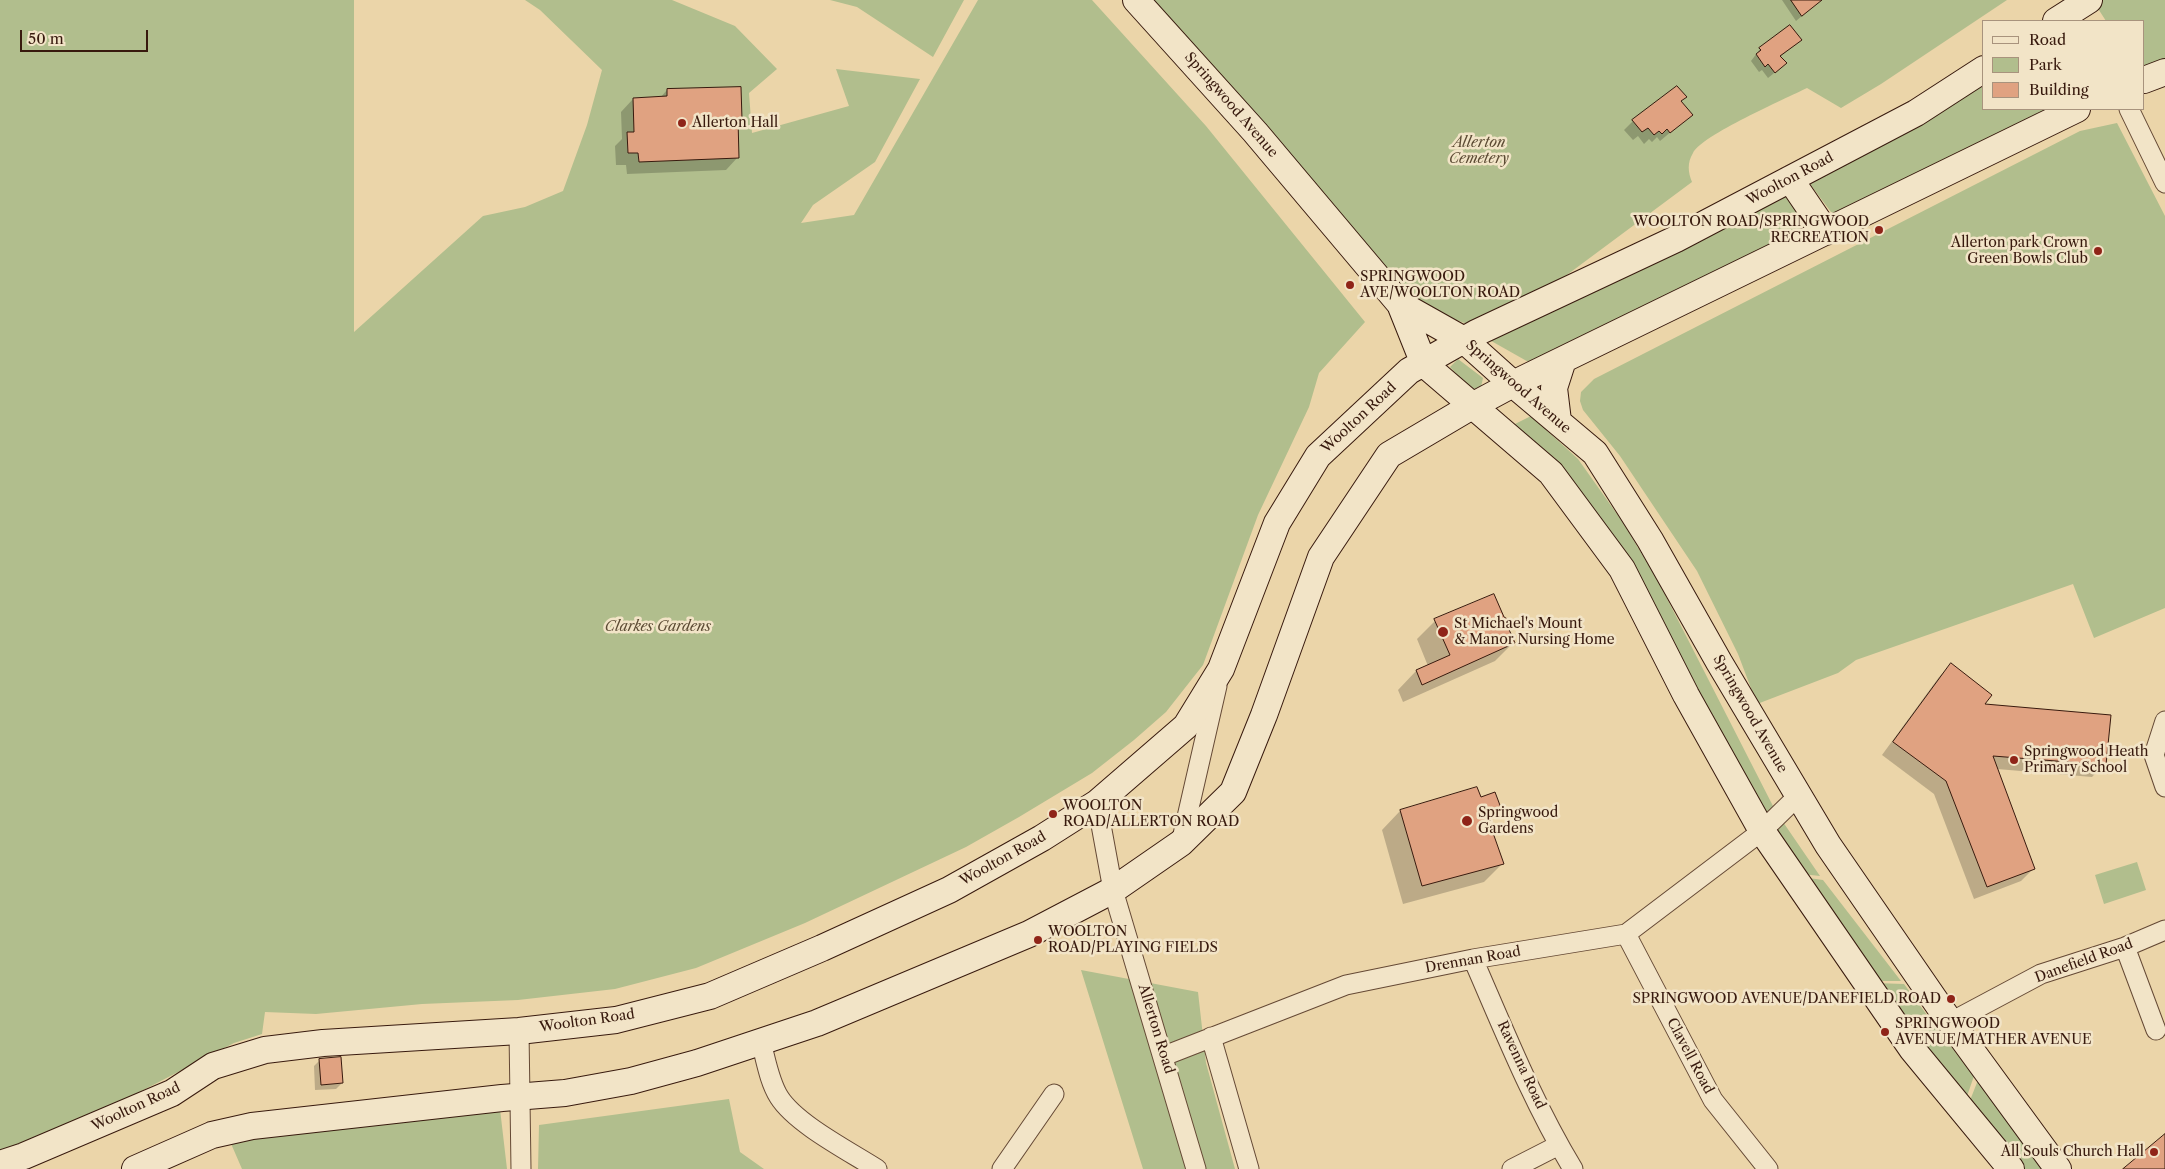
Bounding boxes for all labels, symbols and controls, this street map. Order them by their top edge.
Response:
scale bar [22,20,150,52]
legend [1982,20,2145,110]
text: 50 m [28,29,64,48]
text: Road [2029,30,2066,49]
street label: Springwood Avenue [1181,49,1281,161]
text: Park [2029,55,2062,74]
text: Building [2029,80,2089,99]
place label: Allerton Hall [692,115,778,131]
marker: Allerton Hall [676,117,688,129]
park label: Allerton Cemetery [1449,135,1509,168]
street label: Woolton Road [1744,149,1836,209]
place label: WOOLTON ROAD/SPRINGWOOD RECREATION [1633,214,1869,246]
marker: WOOLTON ROAD/SPRINGWOOD RECREATION [1873,224,1885,236]
place label: Allerton park Crown Green Bowls Club [1951,235,2088,268]
marker: Allerton park Crown Green Bowls Club [2092,245,2104,257]
place label: SPRINGWOOD AVE/WOOLTON ROAD [1360,269,1520,302]
marker: SPRINGWOOD AVE/WOOLTON ROAD [1344,279,1356,291]
street label: Springwood Avenue [1462,337,1574,437]
street label: Woolton Road [1318,379,1400,457]
place label: St Michael's Mount & Manor Nursing Home [1454,616,1615,648]
park label: Clarkes Gardens [605,619,711,635]
marker: St Michael's Mount & Manor Nursing Home [1436,625,1450,639]
street label: Springwood Avenue [1709,652,1791,776]
place label: Springwood Heath Primary School [2024,744,2149,776]
marker: Springwood Heath Primary School [2008,754,2020,766]
place label: WOOLTON ROAD/ALLERTON ROAD [1063,798,1239,830]
place label: Springwood Gardens [1478,805,1558,838]
marker: WOOLTON ROAD/ALLERTON ROAD [1047,808,1059,820]
marker: Springwood Gardens [1460,814,1474,828]
street label: Woolton Road [957,828,1049,890]
place label: WOOLTON ROAD/PLAYING FIELDS [1048,924,1218,956]
marker: WOOLTON ROAD/PLAYING FIELDS [1032,934,1044,946]
street label: Danefield Road [2033,935,2135,987]
street label: Drennan Road [1424,943,1522,977]
street label: Allerton Road [1134,982,1178,1076]
place label: SPRINGWOOD AVENUE/DANEFIELD ROAD [1632,991,1941,1007]
marker: SPRINGWOOD AVENUE/DANEFIELD ROAD [1945,993,1957,1005]
street label: Woolton Road [538,1006,636,1036]
street label: Clavell Road [1663,1015,1717,1097]
place label: SPRINGWOOD AVENUE/MATHER AVENUE [1895,1016,2092,1048]
street label: Ravenna Road [1493,1018,1549,1112]
marker: SPRINGWOOD AVENUE/MATHER AVENUE [1879,1026,1891,1038]
street label: Woolton Road [89,1079,183,1135]
place label: All Souls Church Hall [2001,1144,2144,1160]
marker: All Souls Church Hall [2148,1146,2160,1158]

